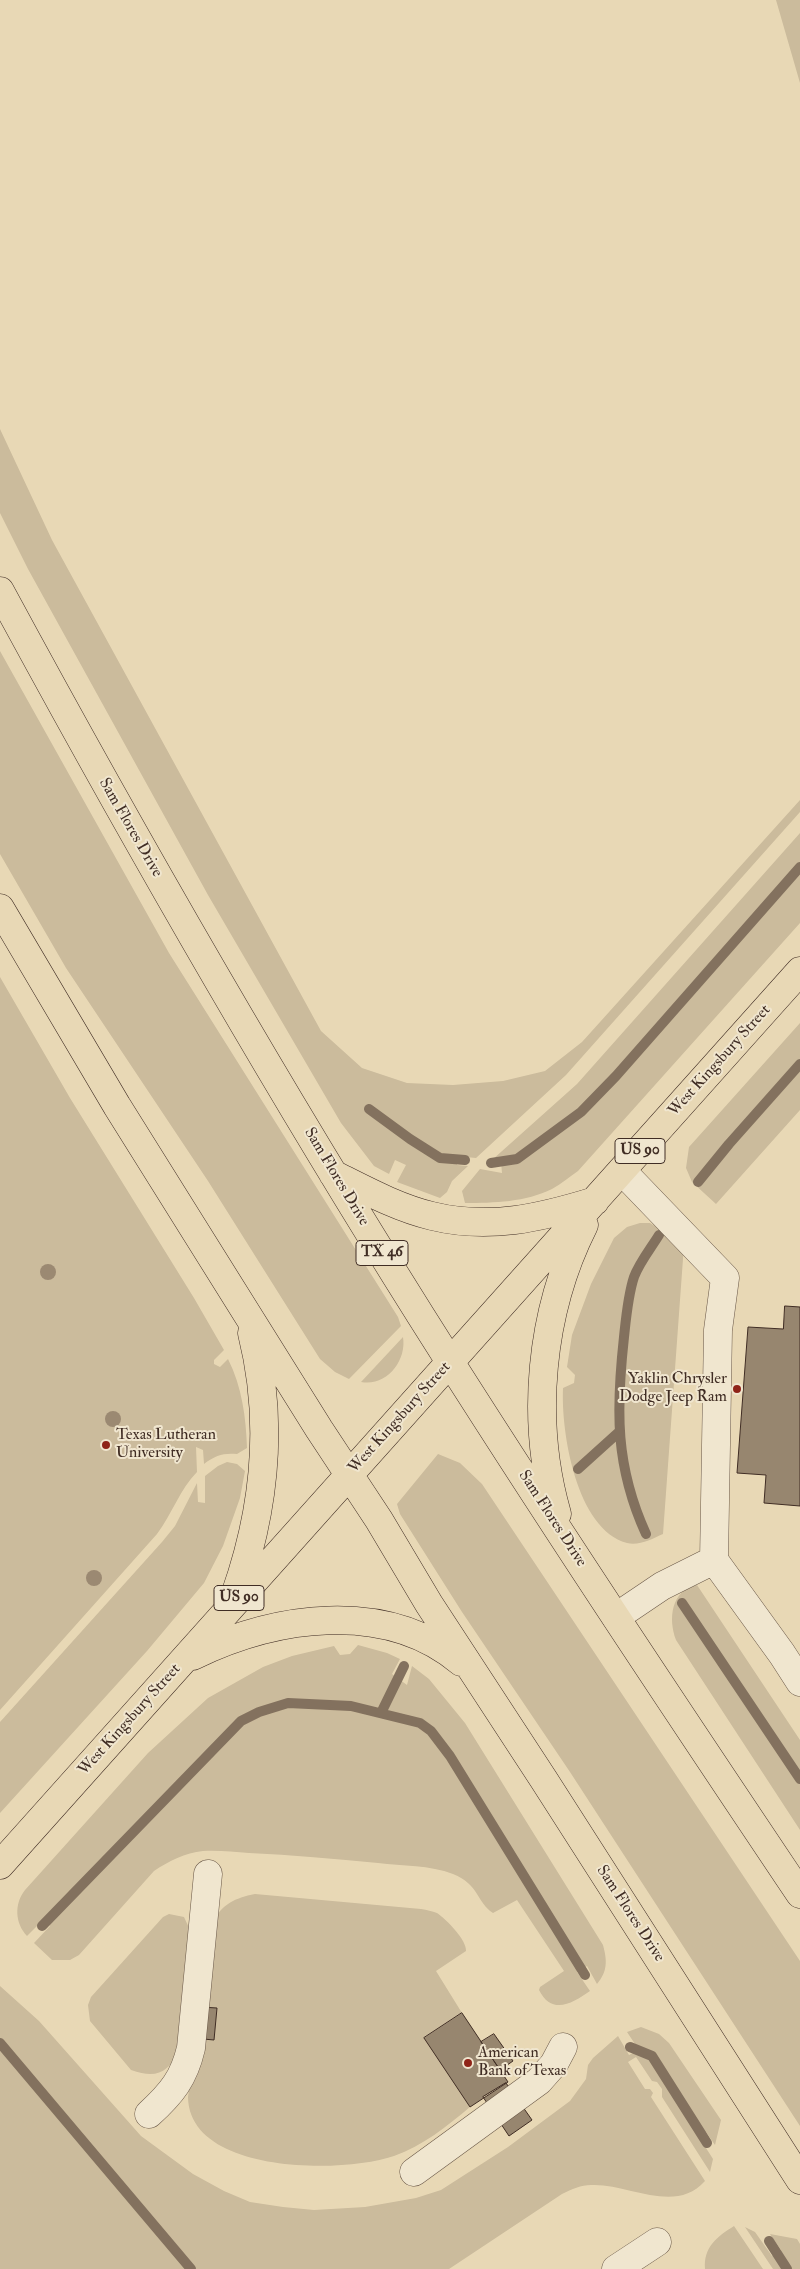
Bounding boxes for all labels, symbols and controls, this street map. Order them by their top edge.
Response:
street label: Sam Flores Drive [94,775,166,881]
street label: West Kingsbury Street [665,1001,775,1121]
street label: Sam Flores Drive [299,1124,373,1230]
road number: US 90 [615,1138,665,1164]
road number: TX 46 [356,1240,408,1266]
street label: West Kingsbury Street [345,1358,455,1478]
place label: Yaklin Chrysler Dodge Jeep Ram [619,1370,727,1408]
marker: Yaklin Chrysler Dodge Jeep Ram [731,1383,743,1395]
place label: Texas Lutheran University [116,1426,216,1464]
marker: Texas Lutheran University [100,1439,112,1451]
street label: Sam Flores Drive [514,1467,590,1571]
road number: US 90 [214,1586,264,1610]
street label: West Kingsbury Street [75,1660,185,1780]
street label: Sam Flores Drive [592,1862,668,1966]
place label: American Bank of Texas [478,2044,566,2082]
marker: American Bank of Texas [462,2057,474,2069]

